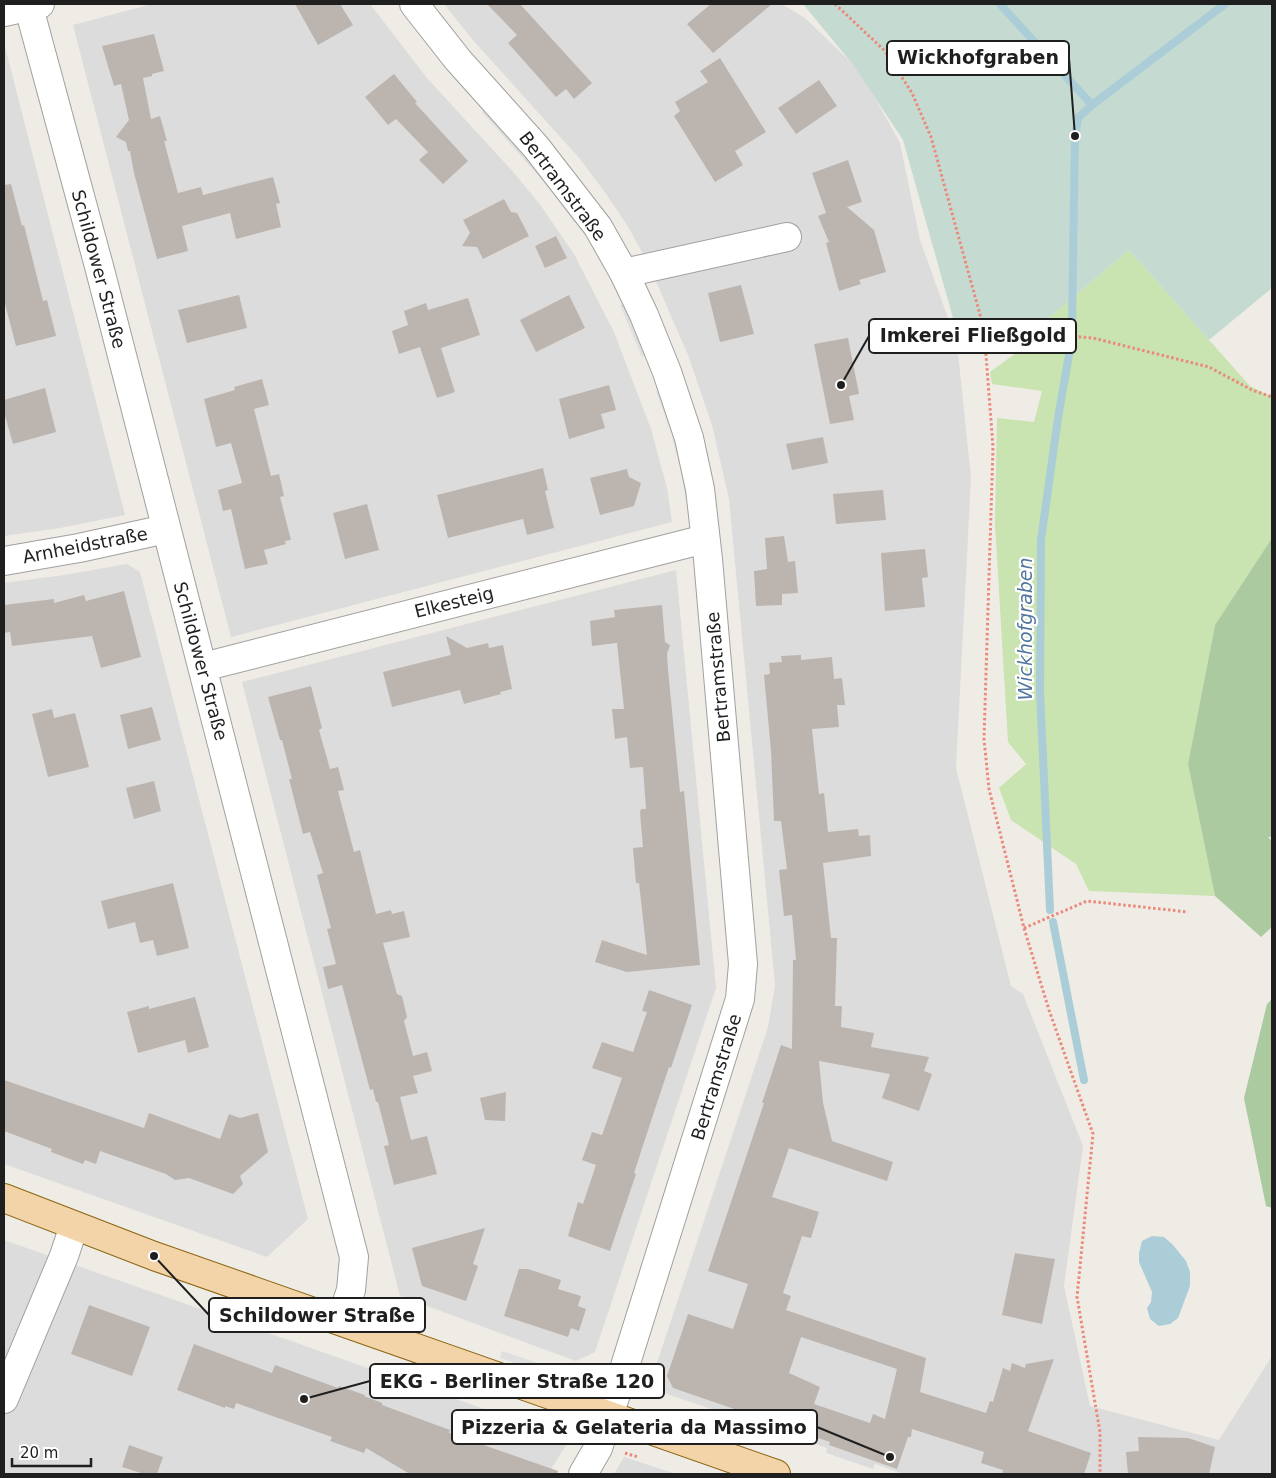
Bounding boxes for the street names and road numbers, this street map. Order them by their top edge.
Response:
street label: Bertramstraße [515,127,611,245]
street label: Schildower Straße [68,187,130,351]
street label: Arnheidstraße [21,523,149,567]
street label: Schildower Straße [170,579,232,743]
street label: Elkesteig [412,582,496,622]
street label: Bertramstraße [702,611,734,743]
street label: Bertramstraße [687,1011,745,1143]

